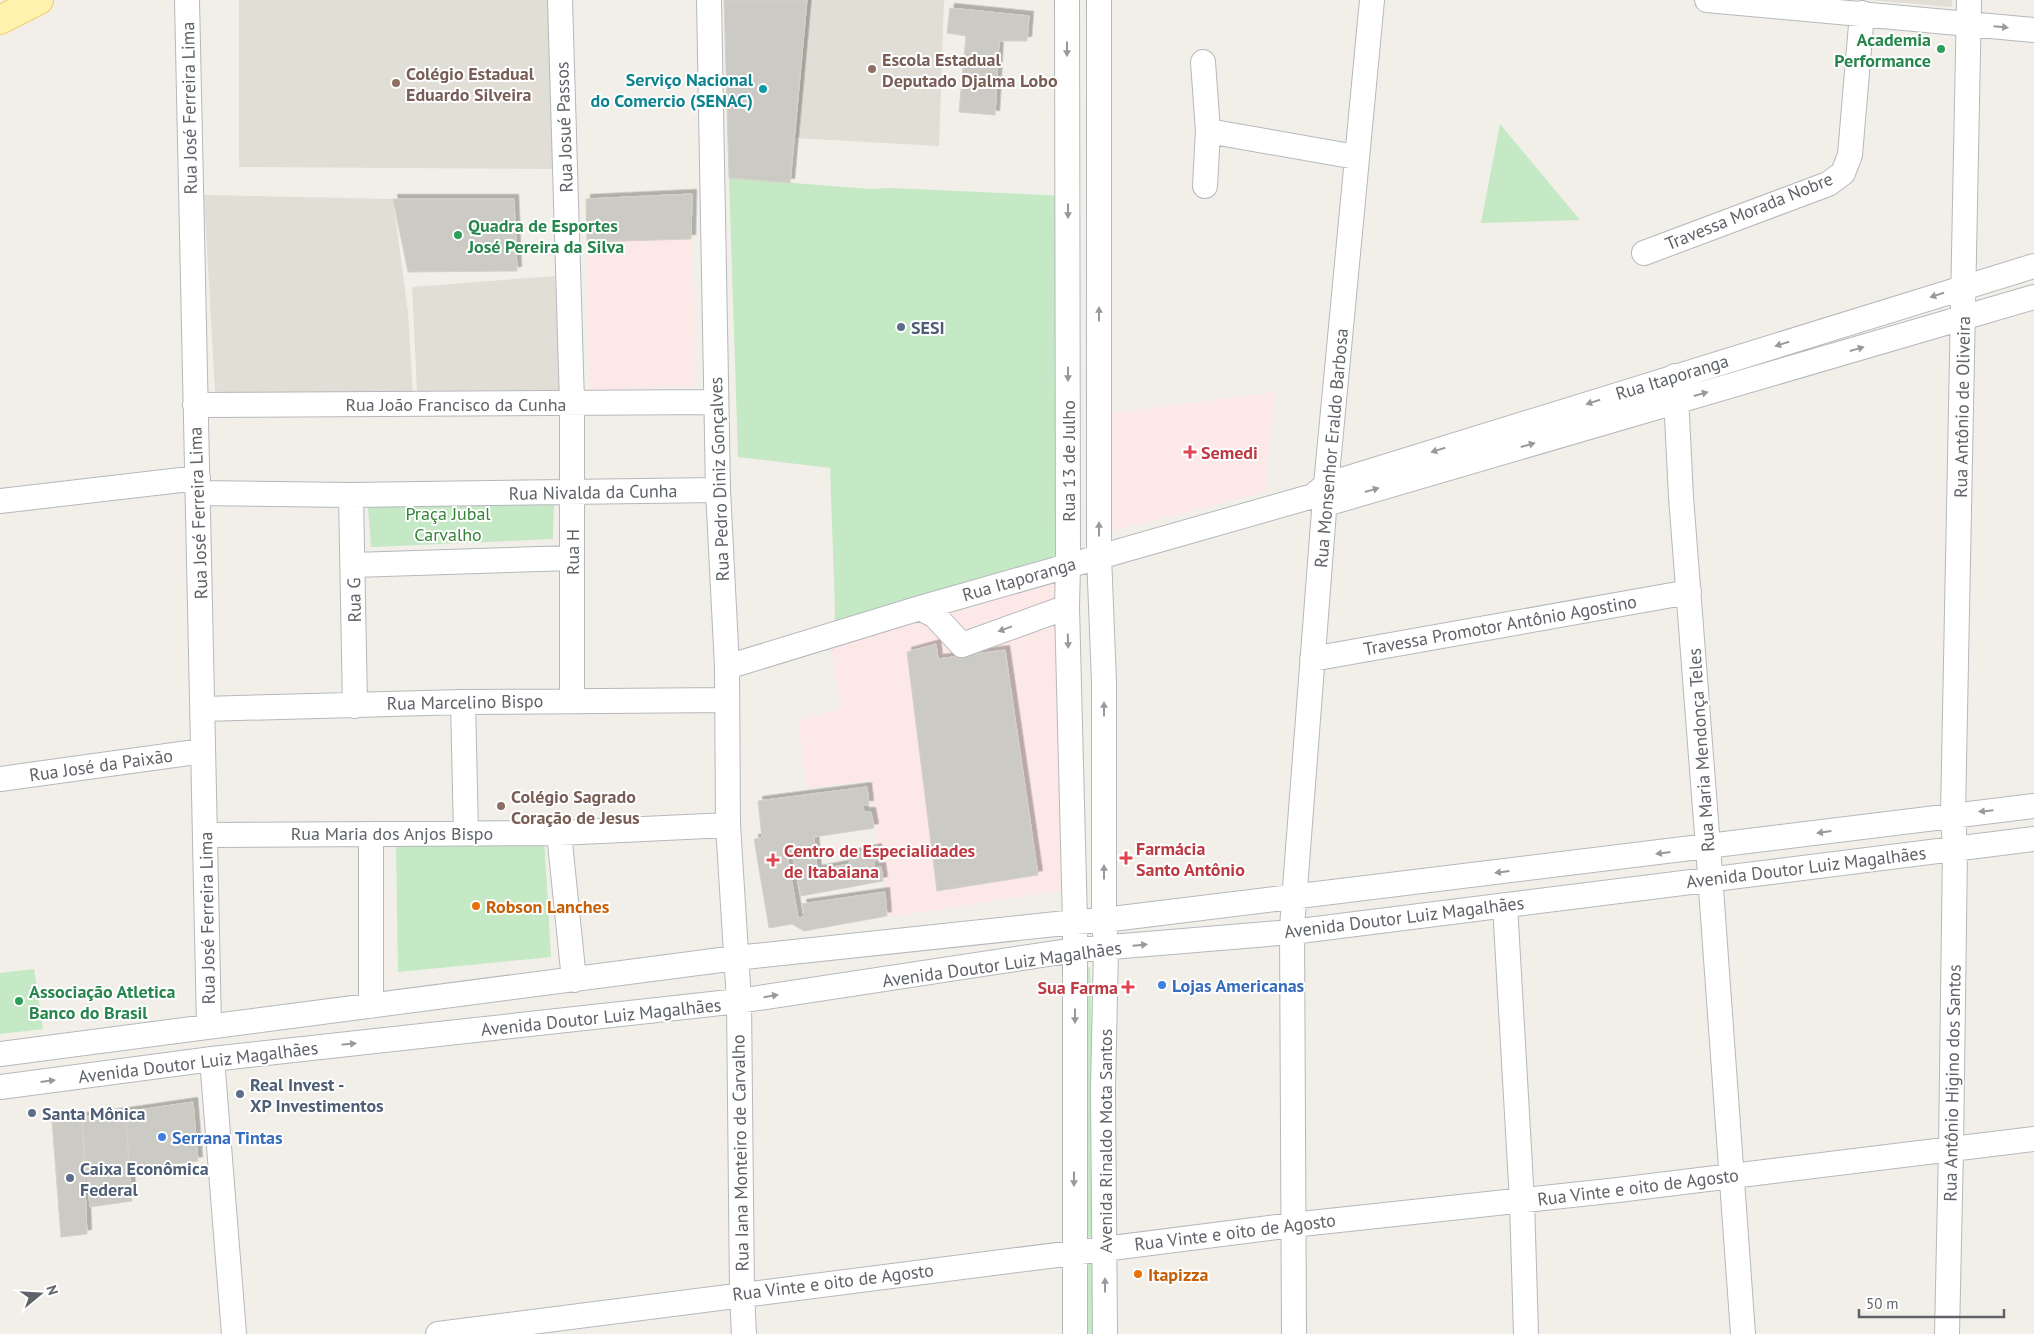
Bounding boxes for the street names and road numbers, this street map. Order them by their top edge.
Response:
street label: Rua José Ferreira Lima [176,22,202,194]
street label: Rua Josué Passos [550,61,578,193]
street label: Travessa Morada Nobre [1662,167,1836,255]
street label: Rua Antônio de Oliveira [1949,316,1975,498]
street label: Rua Monsenhor Eraldo Barbosa [1309,327,1353,569]
street label: Rua Itaporanga [1613,349,1731,405]
street label: Rua Pedro Diniz Gonçalves [704,376,734,582]
street label: Rua João Francisco da Cunha [346,393,566,416]
street label: Rua 13 de Julho [1057,400,1080,522]
street label: Rua José Ferreira Lima [183,426,213,600]
street label: Rua Nivalda da Cunha [508,479,678,505]
street label: Rua H [561,529,584,575]
street label: Rua Itaporanga [960,552,1078,606]
street label: Rua G [342,577,366,623]
street label: Travessa Promotor Antônio Agostino [1362,590,1638,660]
street label: Rua Maria Mendonça Teles [1682,647,1720,853]
street label: Rua Marcelino Bispo [386,689,544,715]
street label: Rua José da Paixão [28,744,174,786]
street label: Rua Maria dos Anjos Bispo [291,822,493,845]
street label: Rua José Ferreira Lima [194,832,220,1004]
street label: Avenida Doutor Luiz Magalhães [1685,841,1927,893]
street label: Avenida Doutor Luiz Magalhães [1283,891,1525,943]
street label: Avenida Doutor Luiz Magalhães [881,936,1123,992]
street label: Rua Antônio Higino dos Santos [1938,964,1966,1202]
street label: Avenida Doutor Luiz Magalhães [480,993,722,1041]
street label: Avenida Rinaldo Mota Santos [1094,1029,1117,1253]
street label: Rua Iana Monteiro de Carvalho [726,1034,754,1272]
street label: Avenida Doutor Luiz Magalhães [77,1036,319,1088]
street label: Rua Vinte e oito de Agosto [1536,1163,1740,1211]
street label: Rua Vinte e oito de Agosto [1133,1208,1337,1256]
street label: Rua Vinte e oito de Agosto [731,1258,935,1306]

